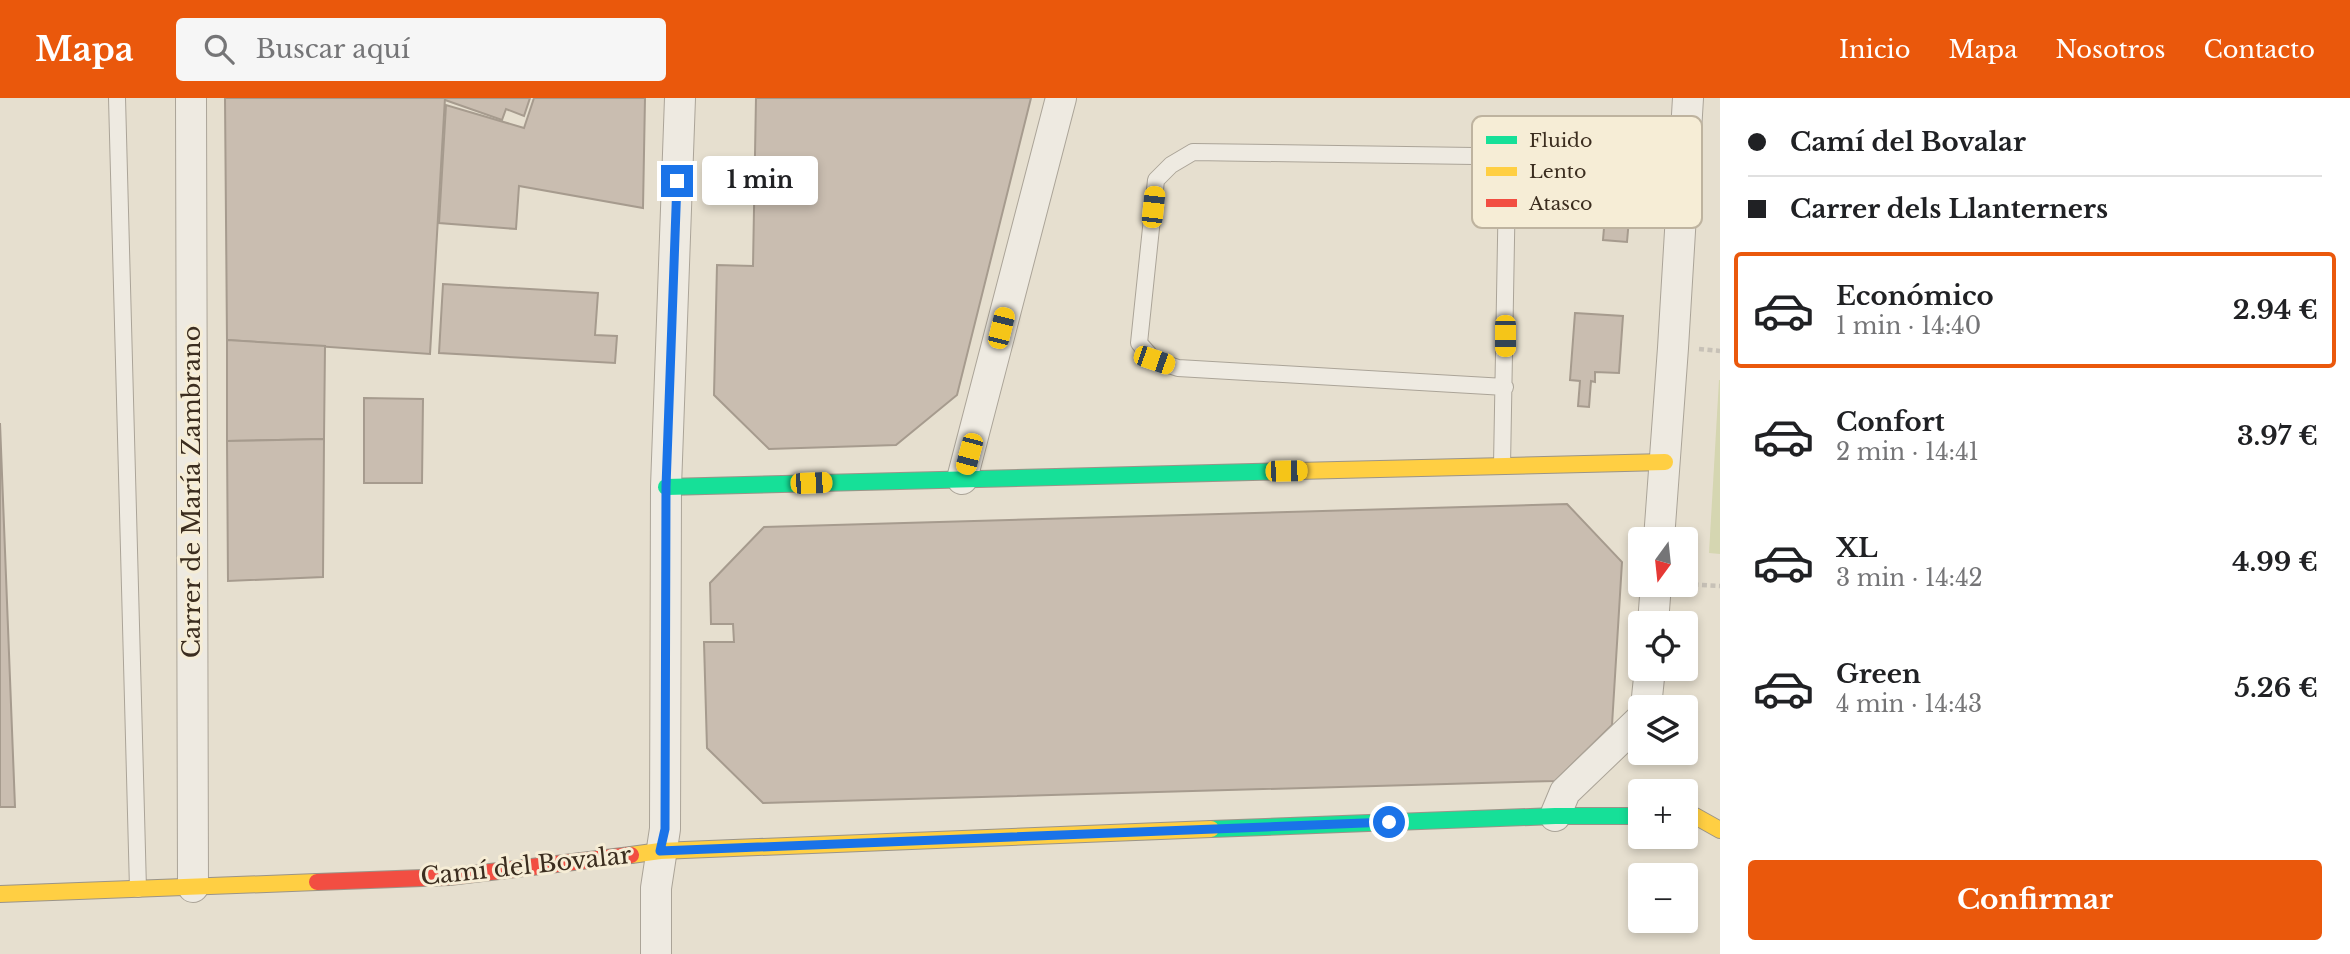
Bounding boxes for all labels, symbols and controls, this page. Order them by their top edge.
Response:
search box [176,18,666,81]
text: Mapa [35,29,134,70]
icon: search [200,30,238,68]
text: Buscar aquí [256,33,410,65]
text: Inicio [1839,35,1910,64]
text: Mapa [1948,35,2017,64]
text: Nosotros [2055,35,2166,64]
text: Contacto [2204,35,2315,64]
legend [1472,116,1702,228]
text: Camí del Bovalar [1790,126,2026,158]
text: Fluido [1529,129,1592,152]
callout: 1 min [702,156,817,206]
text: Lento [1529,160,1586,183]
route end [661,165,693,197]
text: 1 min [727,166,793,194]
car [1141,185,1166,229]
text: Atasco [1528,192,1593,215]
text: Carrer dels Llanterners [1790,193,2108,225]
icon: car [1752,279,1815,342]
text: Económico [1836,280,1994,312]
text: 2.94 € [2233,294,2318,326]
car [986,305,1017,351]
text: 1 min · 14:40 [1836,312,1981,340]
car [1495,315,1516,357]
street label: Carrer de María Zambrano [177,326,206,658]
car [1131,343,1178,377]
icon: car [1752,405,1815,468]
text: Confort [1836,406,1945,438]
text: 3.97 € [2237,420,2318,452]
car [954,431,985,477]
text: 2 min · 14:41 [1836,438,1979,466]
car [1265,460,1308,482]
car [790,472,833,494]
north arrow [1628,527,1698,597]
map controls [1628,527,1698,933]
icon: car [1752,531,1815,594]
text: XL [1836,532,1878,564]
text: 4.99 € [2232,546,2318,578]
text: 3 min · 14:42 [1836,564,1983,592]
button: locate [1628,611,1698,681]
icon: car [1752,657,1815,720]
text: Green [1836,658,1921,690]
text: 5.26 € [2235,672,2318,704]
text: 4 min · 14:43 [1836,690,1982,718]
button: layers [1628,695,1698,765]
button: + [1628,779,1698,849]
route start [1373,806,1405,838]
street label: Camí del Bovalar [419,840,633,891]
button: Confirmar [1748,860,2322,940]
button: − [1628,863,1698,933]

